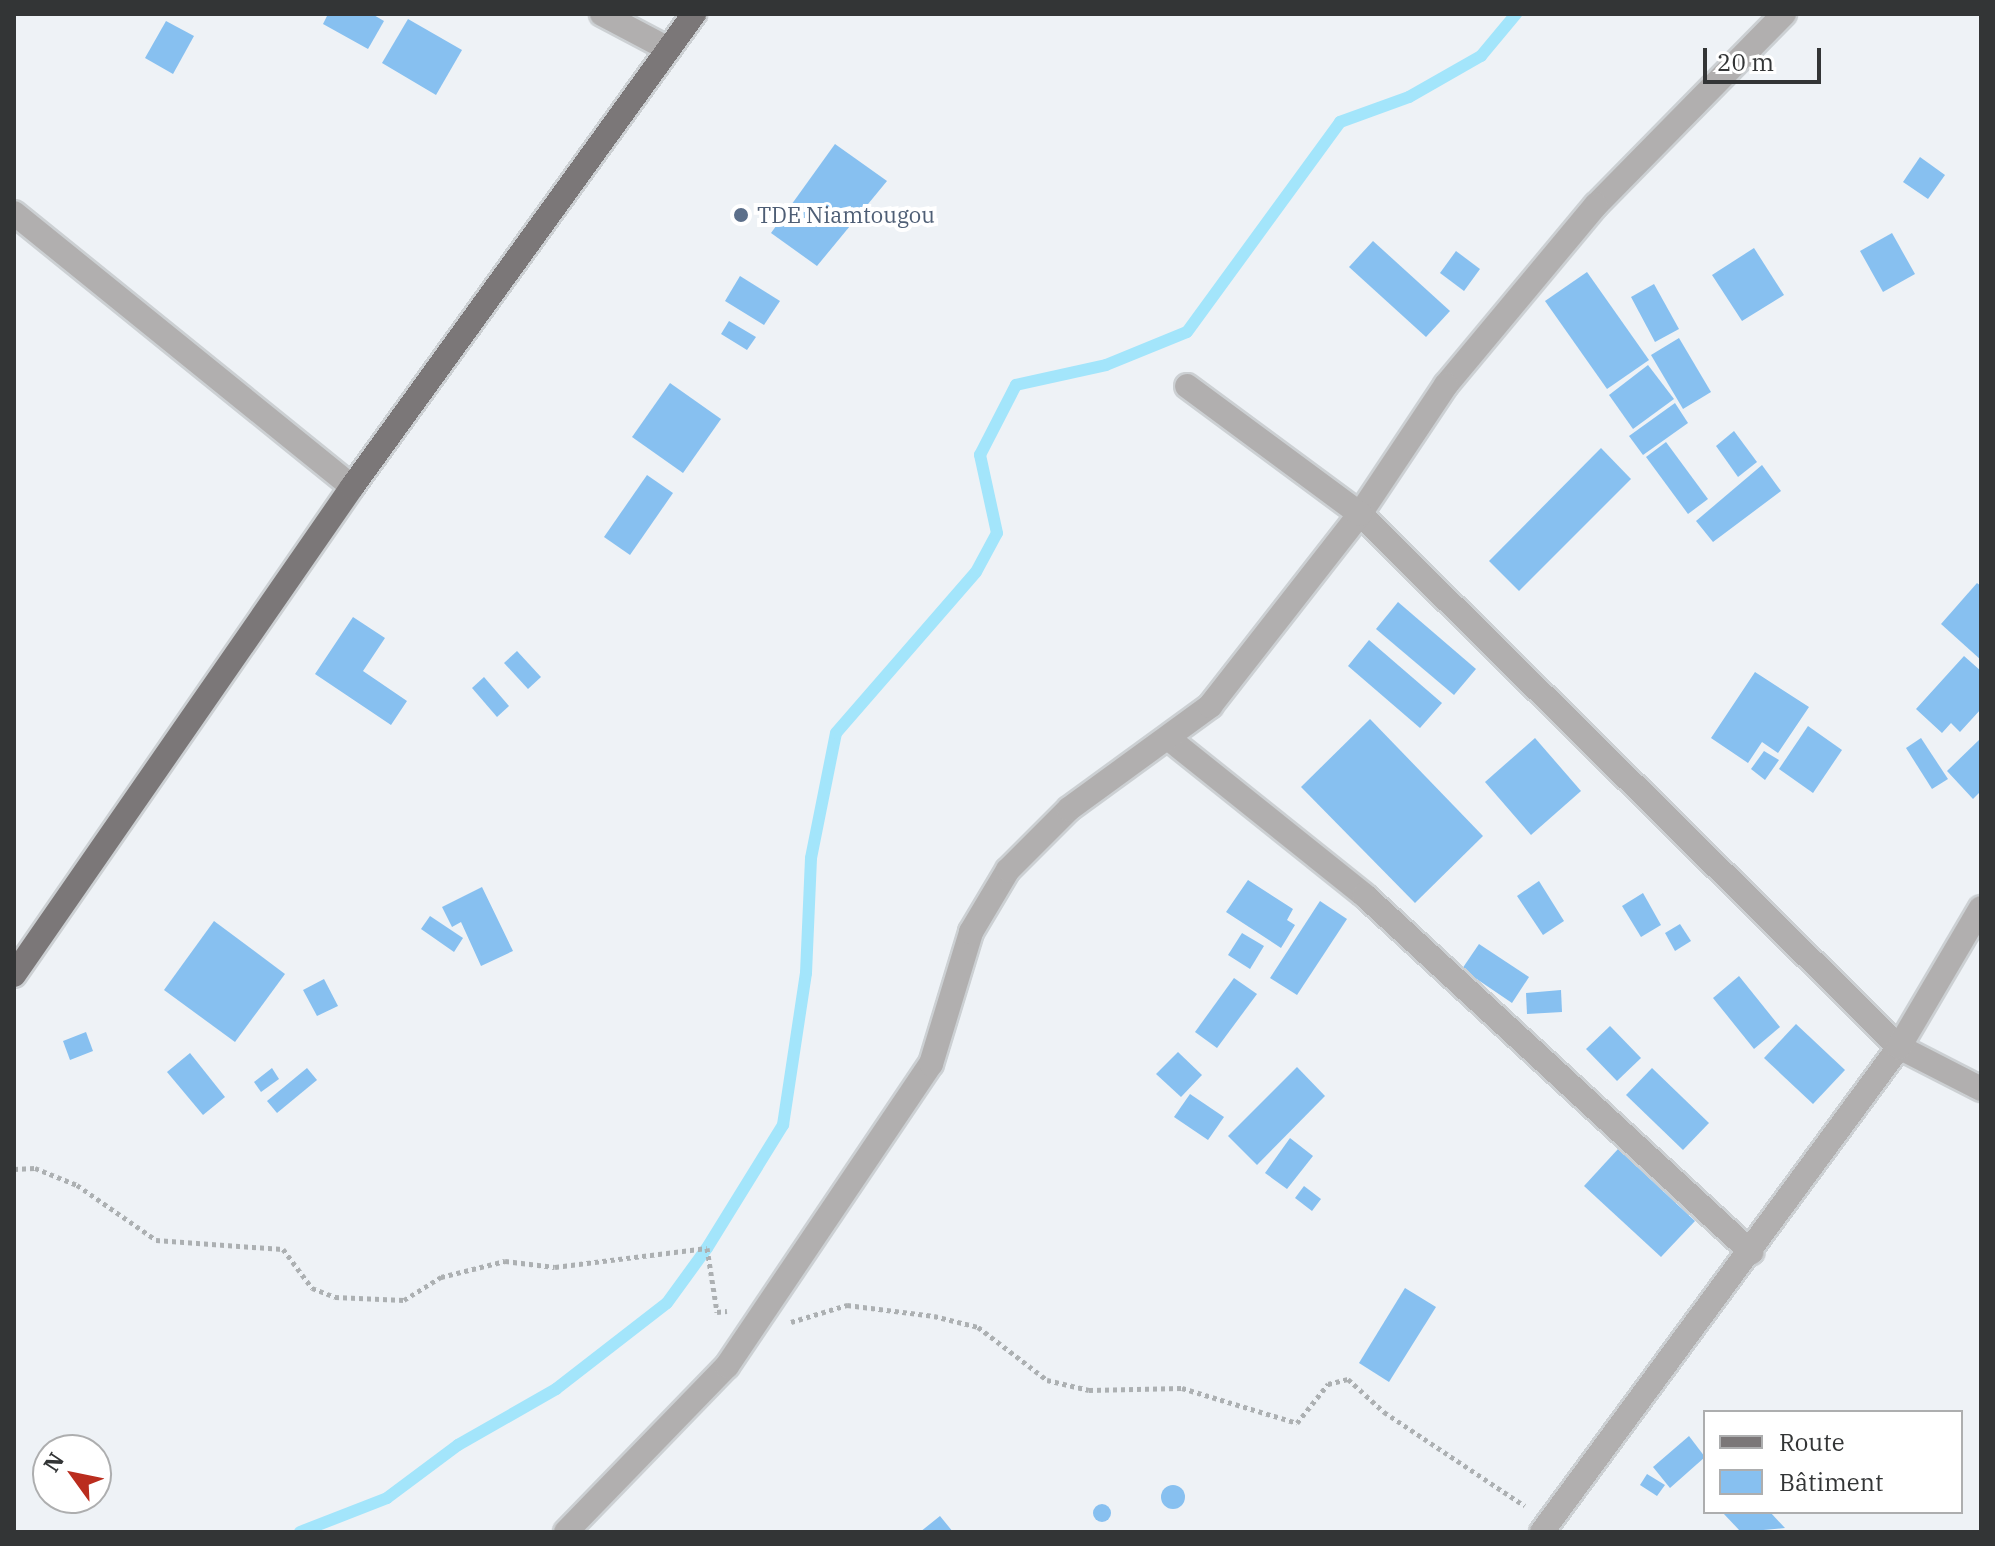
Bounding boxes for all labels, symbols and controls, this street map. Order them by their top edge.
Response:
scale bar [1707,32,1825,82]
text: 20 m [1717,46,1774,78]
place label: TDE Niamtougou [757,202,935,228]
marker: TDE Niamtougou [732,206,750,224]
legend [1703,1410,1963,1514]
text: Route [1779,1426,1845,1458]
north arrow [32,1434,112,1514]
text: N [36,1447,70,1477]
text: Bâtiment [1779,1466,1884,1498]

